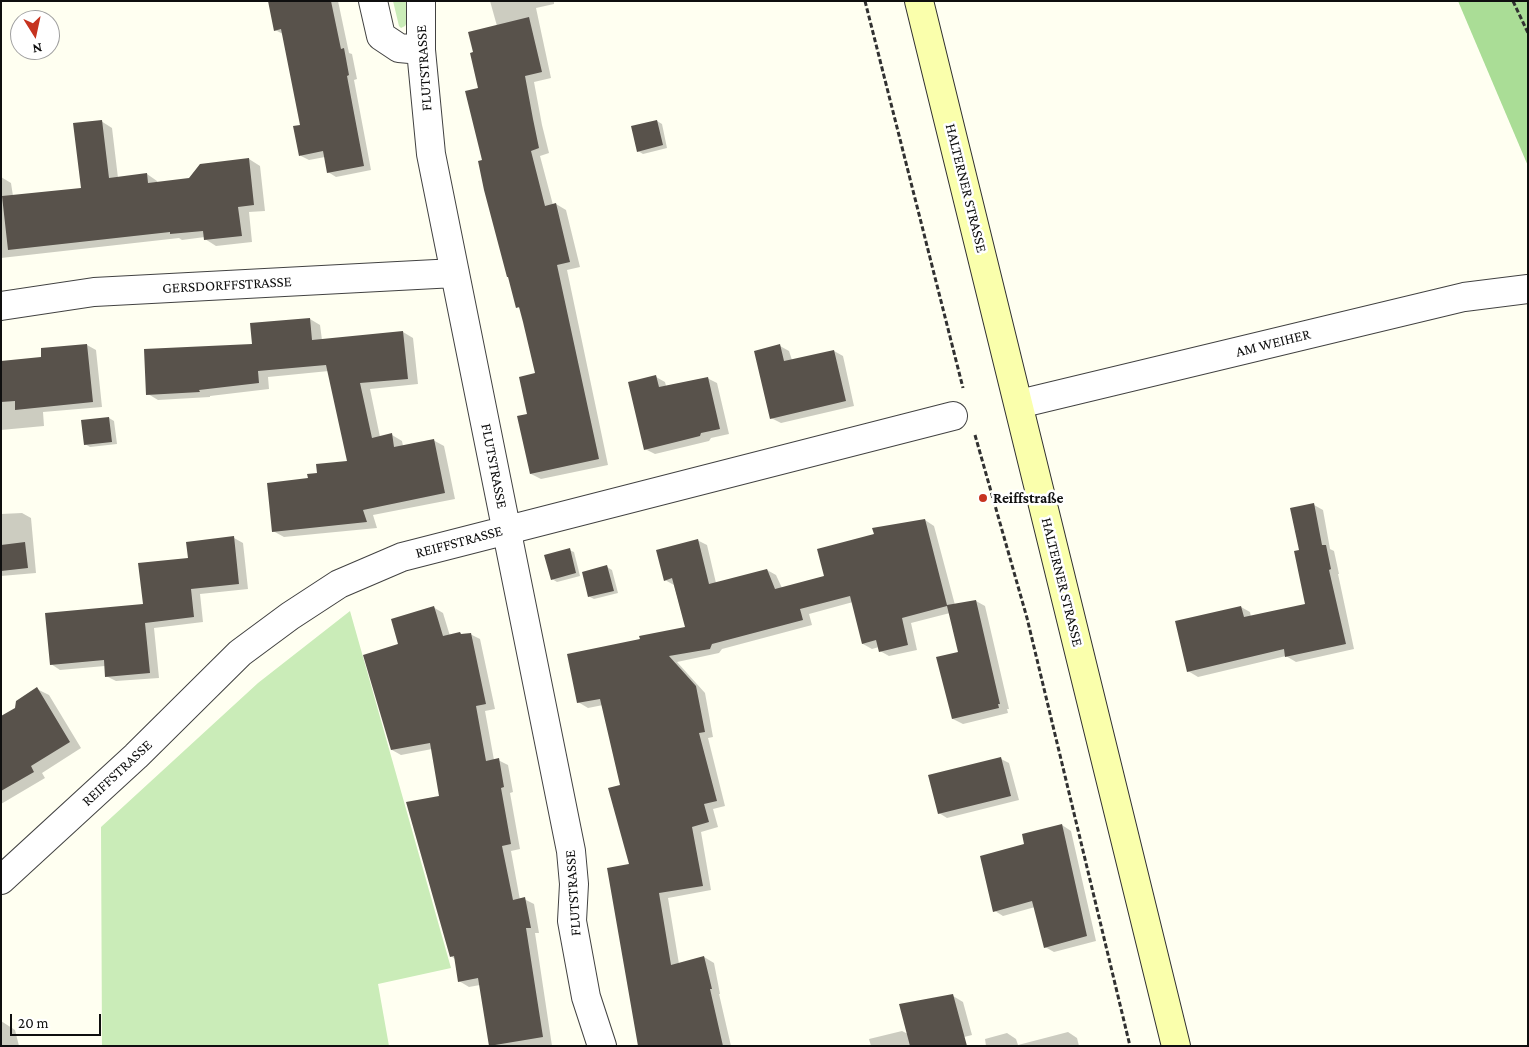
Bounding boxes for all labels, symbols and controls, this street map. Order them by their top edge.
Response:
north arrow [10,10,60,60]
street label: FLUTSTRASSE [412,24,436,112]
text: N [31,40,44,57]
street label: HALTERNER STRASSE [941,122,991,254]
street label: GERSDORFFSTRASSE [162,273,292,297]
street label: AM WEIHER [1234,325,1312,361]
street label: FLUTSTRASSE [477,422,511,510]
place label: Reiffstraße [993,489,1063,507]
marker: Reiffstraße [977,492,989,504]
street label: HALTERNER STRASSE [1037,516,1087,648]
street label: REIFFSTRASSE [413,522,505,562]
street label: REIFFSTRASSE [78,736,156,810]
street label: FLUTSTRASSE [561,849,585,937]
scale bar [12,1004,104,1036]
text: 20 m [18,1015,49,1031]

